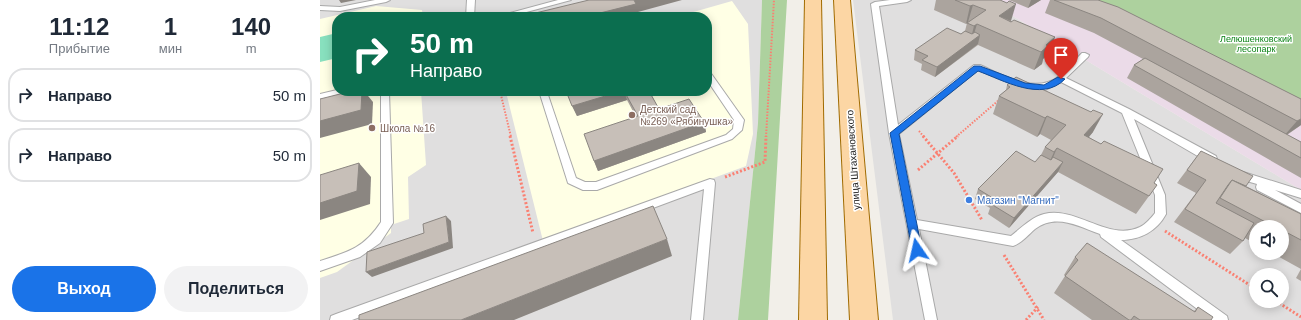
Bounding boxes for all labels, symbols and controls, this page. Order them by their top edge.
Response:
text: 11:12 [49,13,109,40]
text: 1 [164,13,177,40]
text: 140 [231,13,271,40]
icon: right [344,28,396,80]
text: 50 m [410,28,474,59]
park label: Лелюшенковский лесопарк [1220,34,1292,54]
pin [1044,38,1078,79]
text: Прибытие [49,41,110,56]
text: мин [159,41,182,56]
text: m [246,41,256,56]
icon: arrive [1050,44,1072,66]
text: Направо [410,61,482,81]
icon: right [14,84,36,106]
text: Направо [48,87,112,104]
text: 50 m [273,87,306,104]
place label: Детский сад №269 «Рябинушка» [640,104,734,127]
street label: улица Штахановского [844,109,862,210]
marker: Детский сад №269 «Рябинушка» [627,110,637,120]
marker: Школа №16 [367,123,377,133]
place label: Школа №16 [380,123,435,134]
icon: right [14,144,36,166]
text: Направо [48,147,112,164]
text: 50 m [273,147,306,164]
marker: Магазин "Магнит" [964,195,974,205]
place label: Магазин "Магнит" [977,195,1059,206]
map controls [1249,220,1289,308]
button: sound [1249,220,1289,260]
position arrow [896,229,938,271]
button: Выход [12,266,156,312]
button: Поделиться [164,266,308,312]
button: search [1249,268,1289,308]

